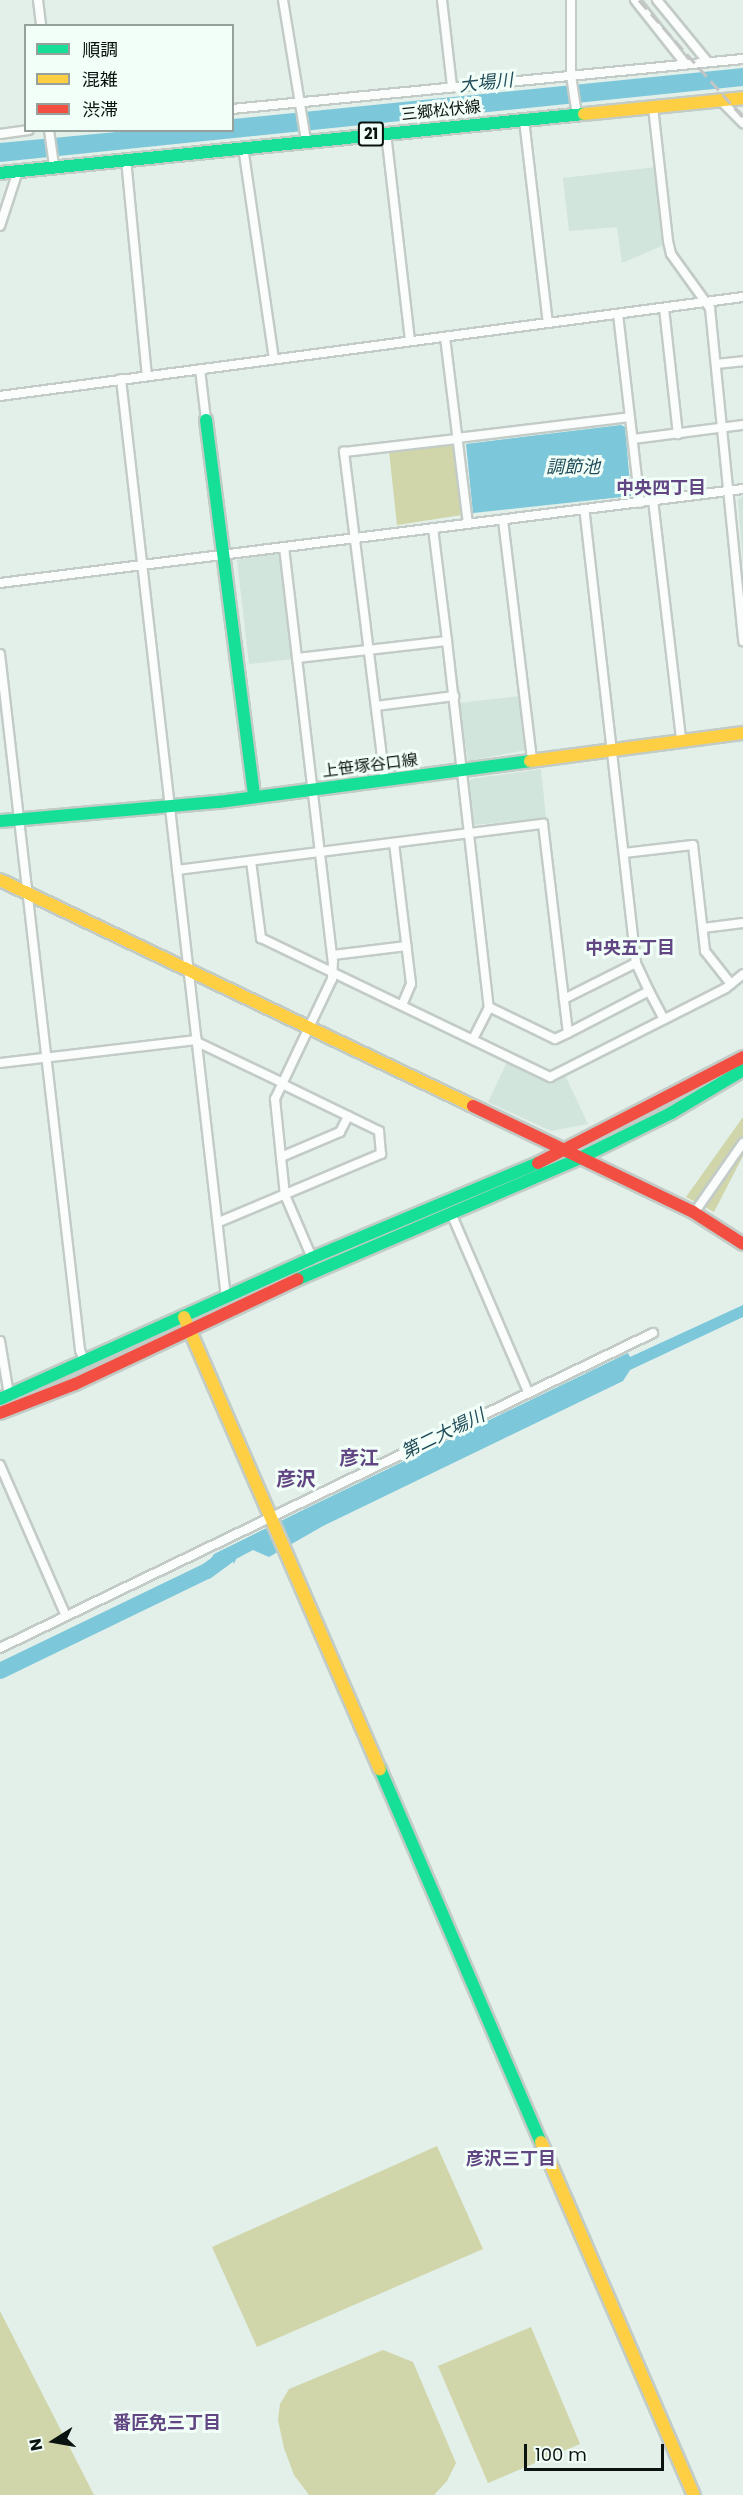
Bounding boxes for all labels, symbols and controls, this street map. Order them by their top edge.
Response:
legend [24,24,234,132]
text: 順調 [82,37,118,62]
text: 混雑 [82,67,118,92]
water label: 大場川 [458,69,514,97]
text: 渋滞 [82,97,118,122]
street label: 三郷松伏線 [400,97,482,125]
road number: 21 [358,122,385,146]
water label: 調節池 [546,456,600,478]
district label: 中央四丁目 [616,477,706,499]
street label: 上笹塚谷口線 [321,751,419,781]
district label: 中央五丁目 [585,937,675,959]
water label: 第二大場川 [398,1405,488,1463]
district label: 彦江 [339,1446,379,1470]
district label: 彦沢 [276,1467,316,1491]
district label: 彦沢三丁目 [466,2148,556,2170]
north arrow [24,2411,84,2471]
district label: 番匠免三丁目 [113,2412,221,2434]
scale bar [527,2432,666,2470]
text: N [23,2436,48,2453]
text: 100 m [535,2442,587,2467]

